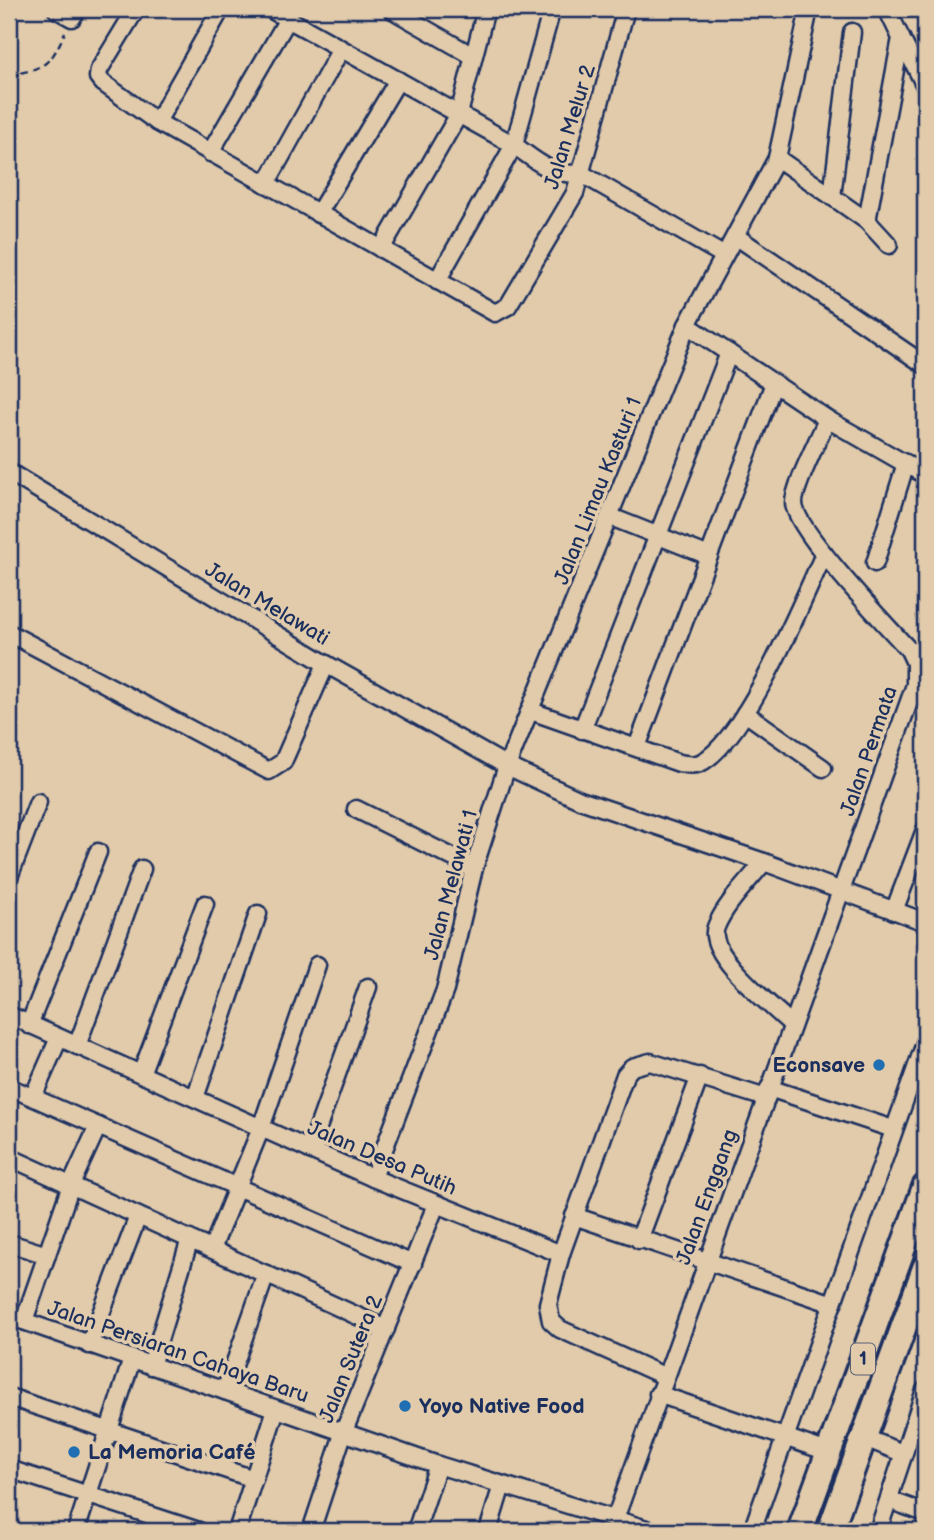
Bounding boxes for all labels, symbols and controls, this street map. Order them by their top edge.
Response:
street label: Jalan Melur 2 [539,61,601,192]
street label: Jalan Limau Kasturi 1 [549,394,647,588]
street label: Jalan Melawati [200,557,334,651]
street label: Jalan Permata [835,683,903,819]
street label: Jalan Melawati 1 [419,807,483,963]
place label: Econsave [773,1053,865,1078]
marker: Econsave [871,1057,887,1073]
street label: Jalan Desa Putih [304,1115,460,1201]
street label: Jalan Enggang [671,1126,743,1268]
street label: Jalan Sutera 2 [314,1291,388,1427]
street label: Jalan Persiaran Cahaya Baru [44,1295,312,1409]
road number: 1 [851,1344,875,1374]
place label: Yoyo Native Food [419,1394,584,1419]
marker: Yoyo Native Food [397,1398,413,1414]
place label: La Memoria Café [88,1440,256,1465]
marker: La Memoria Café [66,1444,82,1460]

